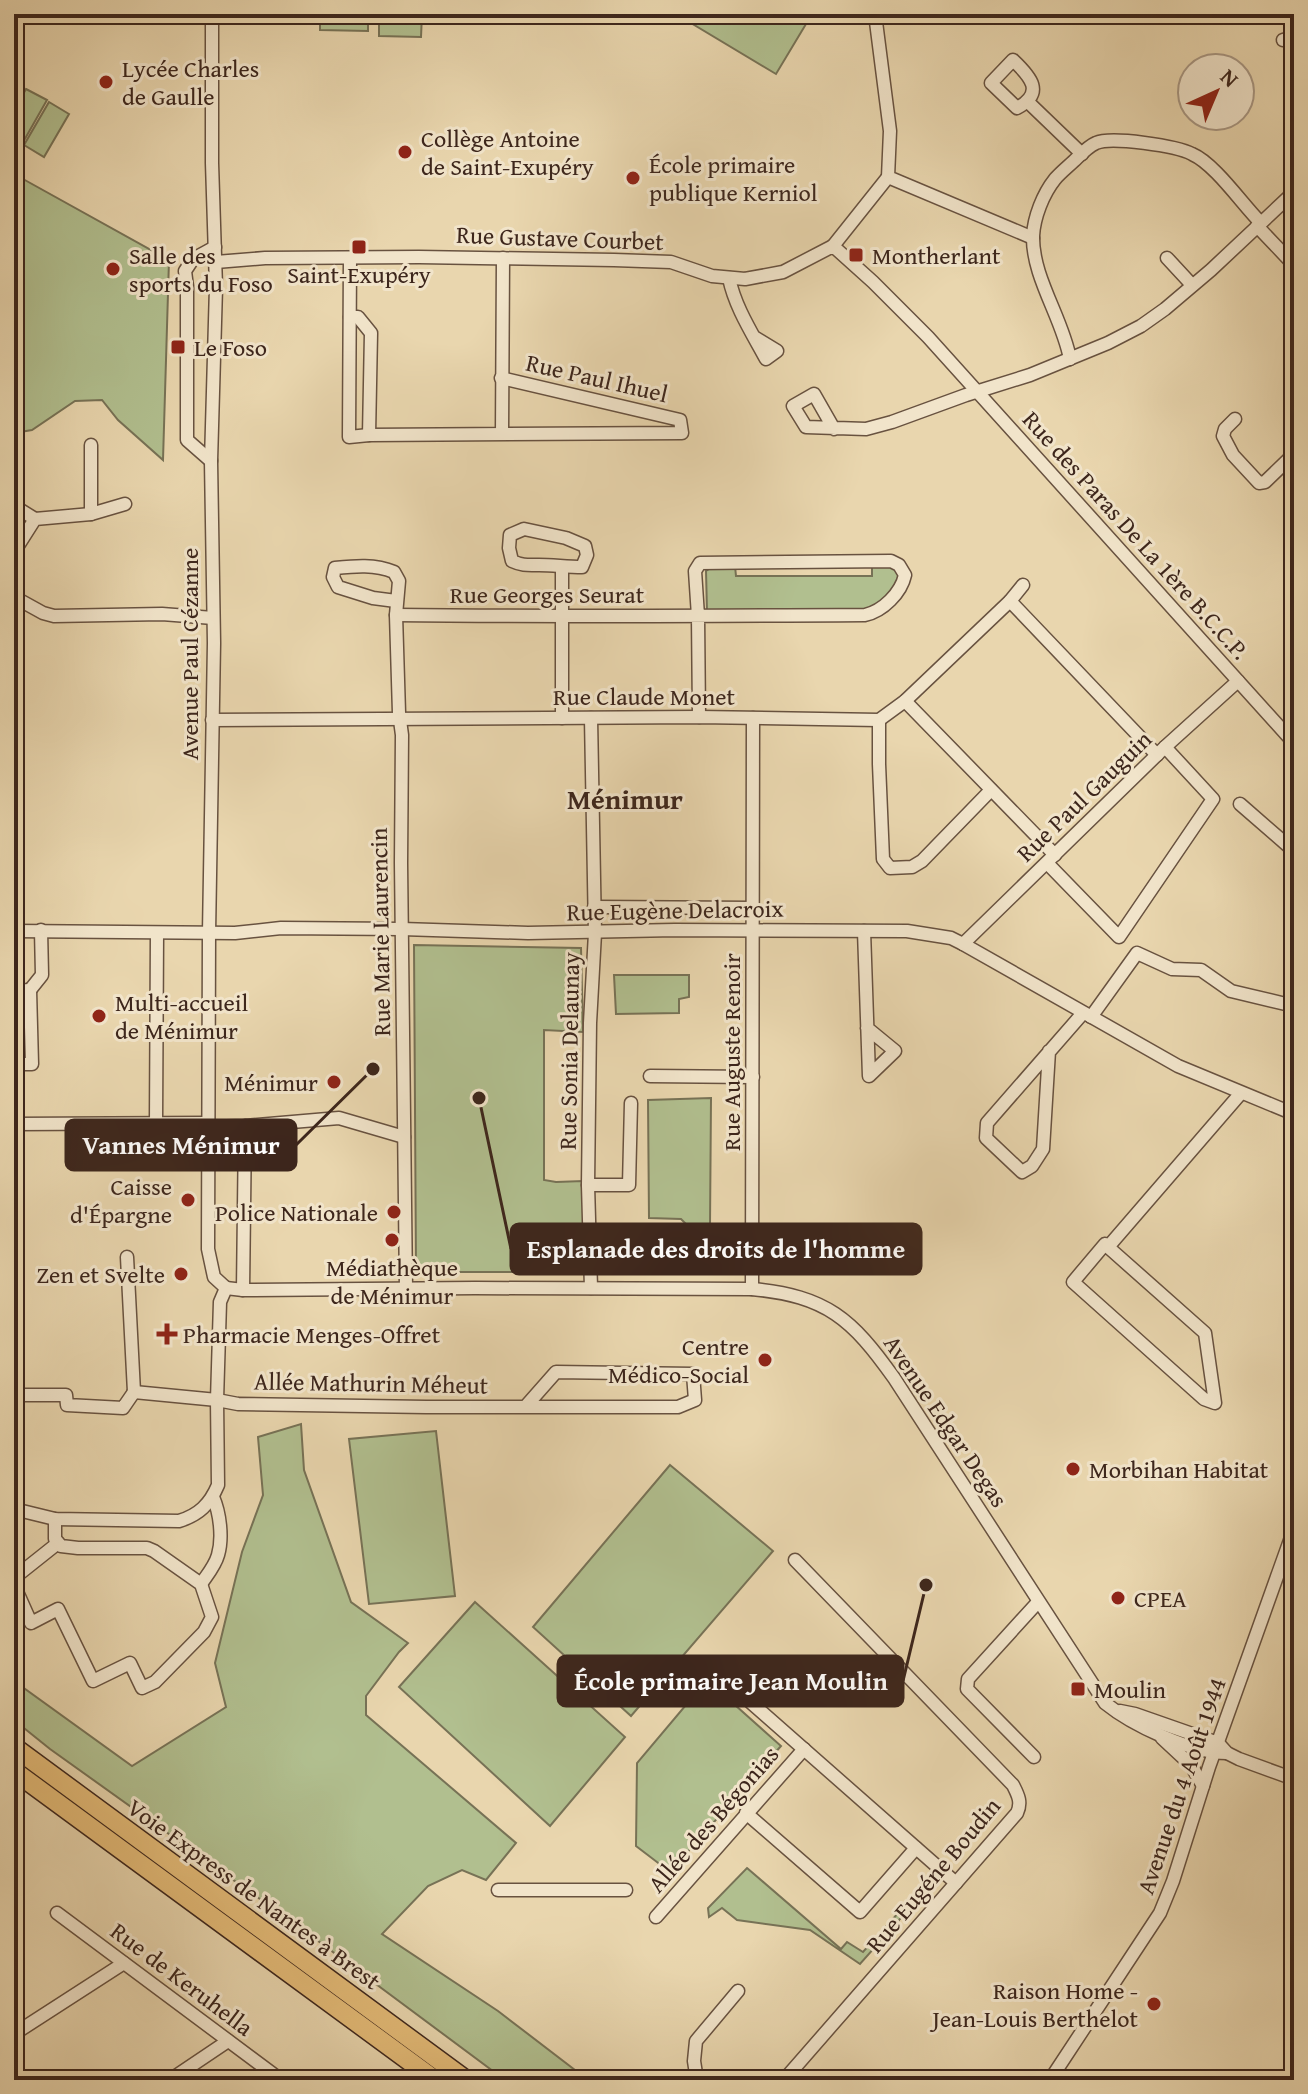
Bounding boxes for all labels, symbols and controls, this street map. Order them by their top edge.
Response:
place label: Lycée Charles de Gaulle [122,51,259,114]
north arrow [1176,52,1256,132]
text: N [1213,61,1247,94]
marker: Lycée Charles de Gaulle [97,73,115,91]
place label: Collège Antoine de Saint-Exupéry [421,121,594,184]
marker: Collège Antoine de Saint-Exupéry [396,143,414,161]
place label: École primaire publique Kerniol [649,147,818,210]
marker: École primaire publique Kerniol [624,169,642,187]
street label: Rue Gustave Courbet [456,217,665,259]
place label: Salle des sports du Foso [129,238,273,301]
marker: Saint-Exupéry [350,238,368,256]
place label: Montherlant [872,238,1001,273]
marker: Montherlant [847,246,865,264]
place label: Saint-Exupéry [287,257,431,292]
marker: Salle des sports du Foso [104,260,122,278]
place label: Le Foso [194,330,267,365]
marker: Le Foso [169,338,187,356]
street label: Rue Paul Ihuel [523,345,672,411]
street label: Rue des Paras De La 1ère B.C.C.P. [1015,403,1257,667]
street label: Avenue Paul Cézanne [172,548,207,760]
street label: Rue Georges Seurat [450,577,645,612]
street label: Rue Claude Monet [553,679,735,714]
street label: Rue Paul Gauguin [1008,722,1160,870]
district label: Ménimur [567,778,683,819]
street label: Rue Marie Laurencin [361,827,399,1037]
street label: Rue Eugène Delacroix [566,891,785,929]
street label: Rue Sonia Delaunay [550,952,588,1150]
street label: Rue Auguste Renoir [714,953,749,1151]
place label: Multi-accueil de Ménimur [115,985,248,1048]
marker: Multi-accueil de Ménimur [90,1007,108,1025]
place label: Ménimur [224,1065,318,1100]
marker: Ménimur [325,1073,343,1091]
callout: Vannes Ménimur [66,1120,296,1170]
text: Vannes Ménimur [82,1125,280,1164]
place label: Caisse d'Épargne [70,1169,172,1232]
marker: Caisse d'Épargne [179,1191,197,1209]
place label: Police Nationale [215,1195,378,1230]
marker: Police Nationale [385,1203,403,1221]
callout: Esplanade des droits de l'homme [511,1224,921,1274]
text: Esplanade des droits de l'homme [527,1229,905,1268]
marker: Médiathèque de Ménimur [383,1231,401,1249]
place label: Médiathèque de Ménimur [326,1250,458,1313]
place label: Zen et Svelte [36,1257,165,1292]
marker: Zen et Svelte [172,1265,190,1283]
place label: Pharmacie Menges-Offret [183,1317,441,1352]
marker: Pharmacie Menges-Offret [158,1325,176,1343]
street label: Avenue Edgar Degas [875,1328,1017,1514]
place label: Centre Médico-Social [608,1329,749,1392]
marker: Centre Médico-Social [756,1351,774,1369]
street label: Allée Mathurin Méheut [254,1363,489,1403]
place label: Morbihan Habitat [1089,1452,1269,1487]
marker: Morbihan Habitat [1064,1460,1082,1478]
place label: CPEA [1134,1581,1187,1616]
marker: CPEA [1109,1589,1127,1607]
callout: École primaire Jean Moulin [558,1656,903,1706]
text: École primaire Jean Moulin [574,1661,888,1700]
place label: Moulin [1094,1672,1166,1707]
street label: Avenue du 4 Août 1944 [1128,1673,1234,1899]
marker: Moulin [1069,1680,1087,1698]
street label: Allée des Bégonias [639,1738,787,1900]
street label: Rue Eugéne Boudin [857,1789,1009,1960]
street label: Voie Express de Nantes à Brest [120,1790,388,1998]
street label: Rue de Keruhella [103,1914,261,2045]
place label: Raison Home - Jean-Louis Berthelot [929,1973,1139,2036]
marker: Raison Home - Jean-Louis Berthelot [1145,1995,1163,2013]

